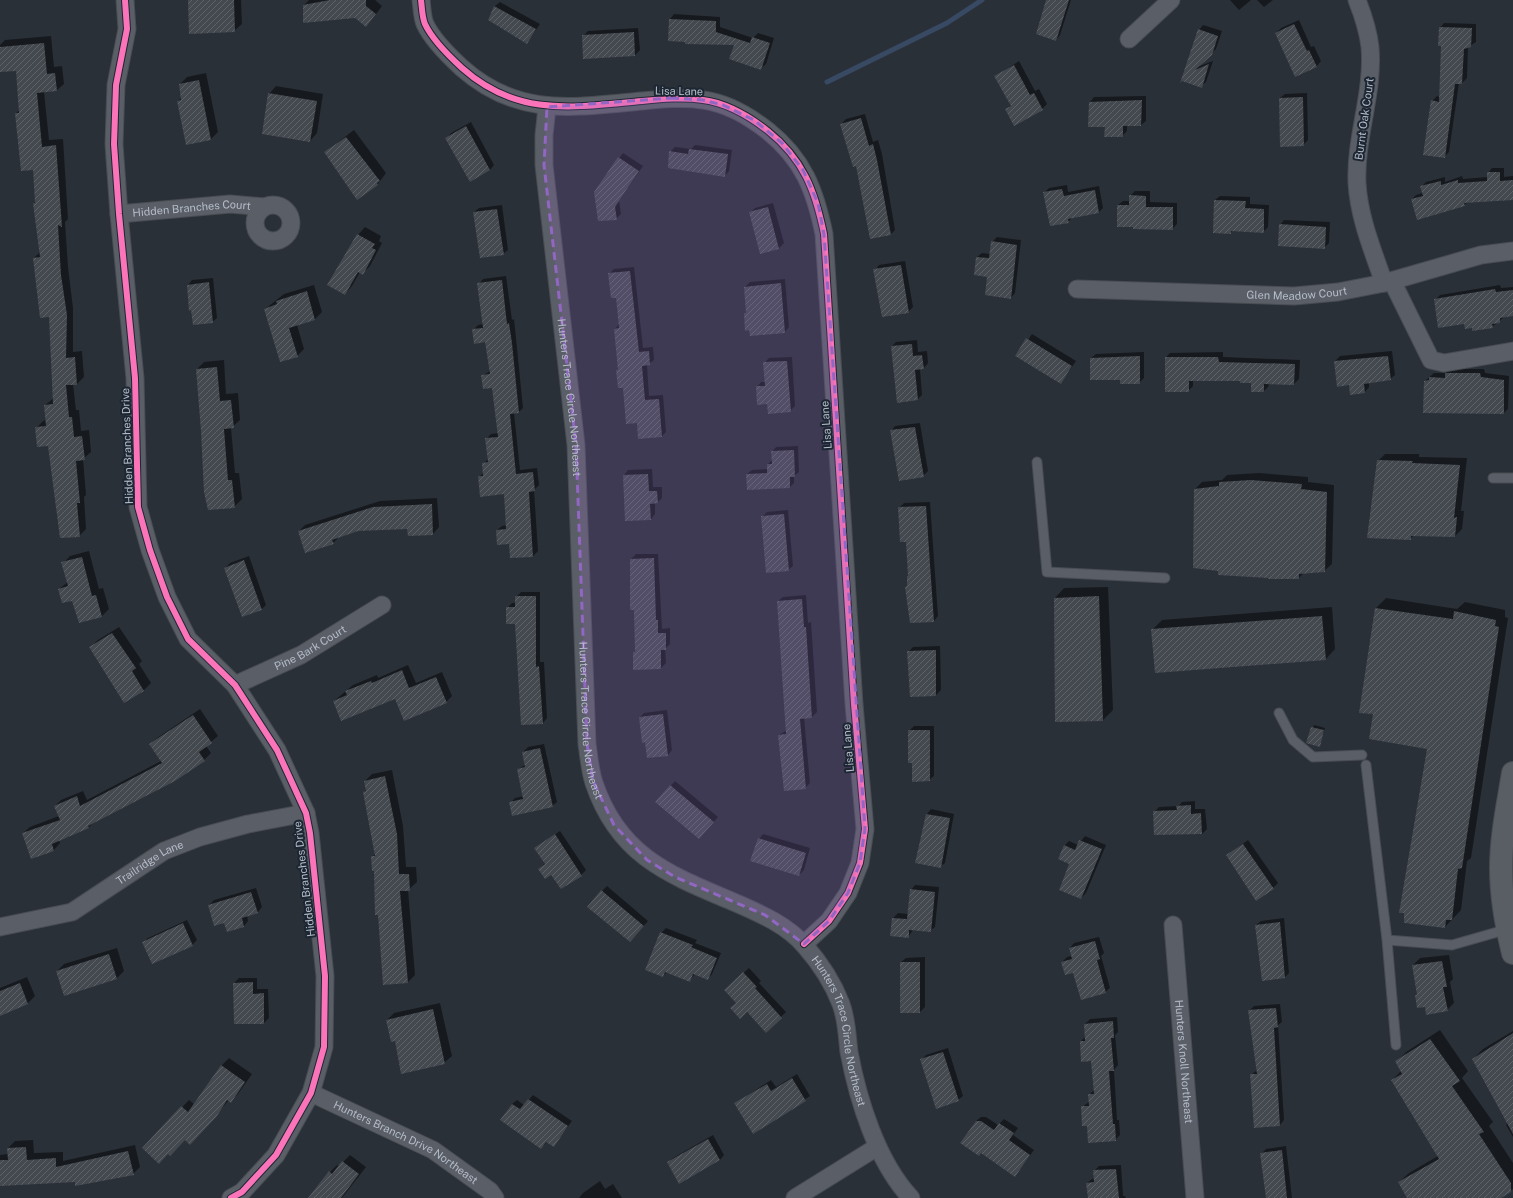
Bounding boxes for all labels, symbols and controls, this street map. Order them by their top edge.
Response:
street label: Burnt Oak Court [1352,77,1376,161]
street label: Lisa Lane [655,85,703,97]
street label: Hidden Branches Court [132,198,251,219]
street label: Glen Meadow Court [1246,284,1348,302]
street label: Hunters Trace Circle Northeast [556,318,583,477]
street label: Hidden Branches Drive [119,388,135,504]
street label: Lisa Lane [818,401,834,449]
street label: Pine Bark Court [272,623,348,672]
street label: Hunters Trace Circle Northeast [577,641,605,801]
street label: Lisa Lane [840,723,856,773]
street label: Hidden Branches Drive [291,820,317,938]
street label: Trailridge Lane [114,838,185,887]
street label: Hunters Trace Circle Northeast [809,953,868,1108]
street label: Hunters Knoll Northeast [1173,999,1195,1124]
street label: Hunters Branch Drive Northeast [332,1098,480,1186]

